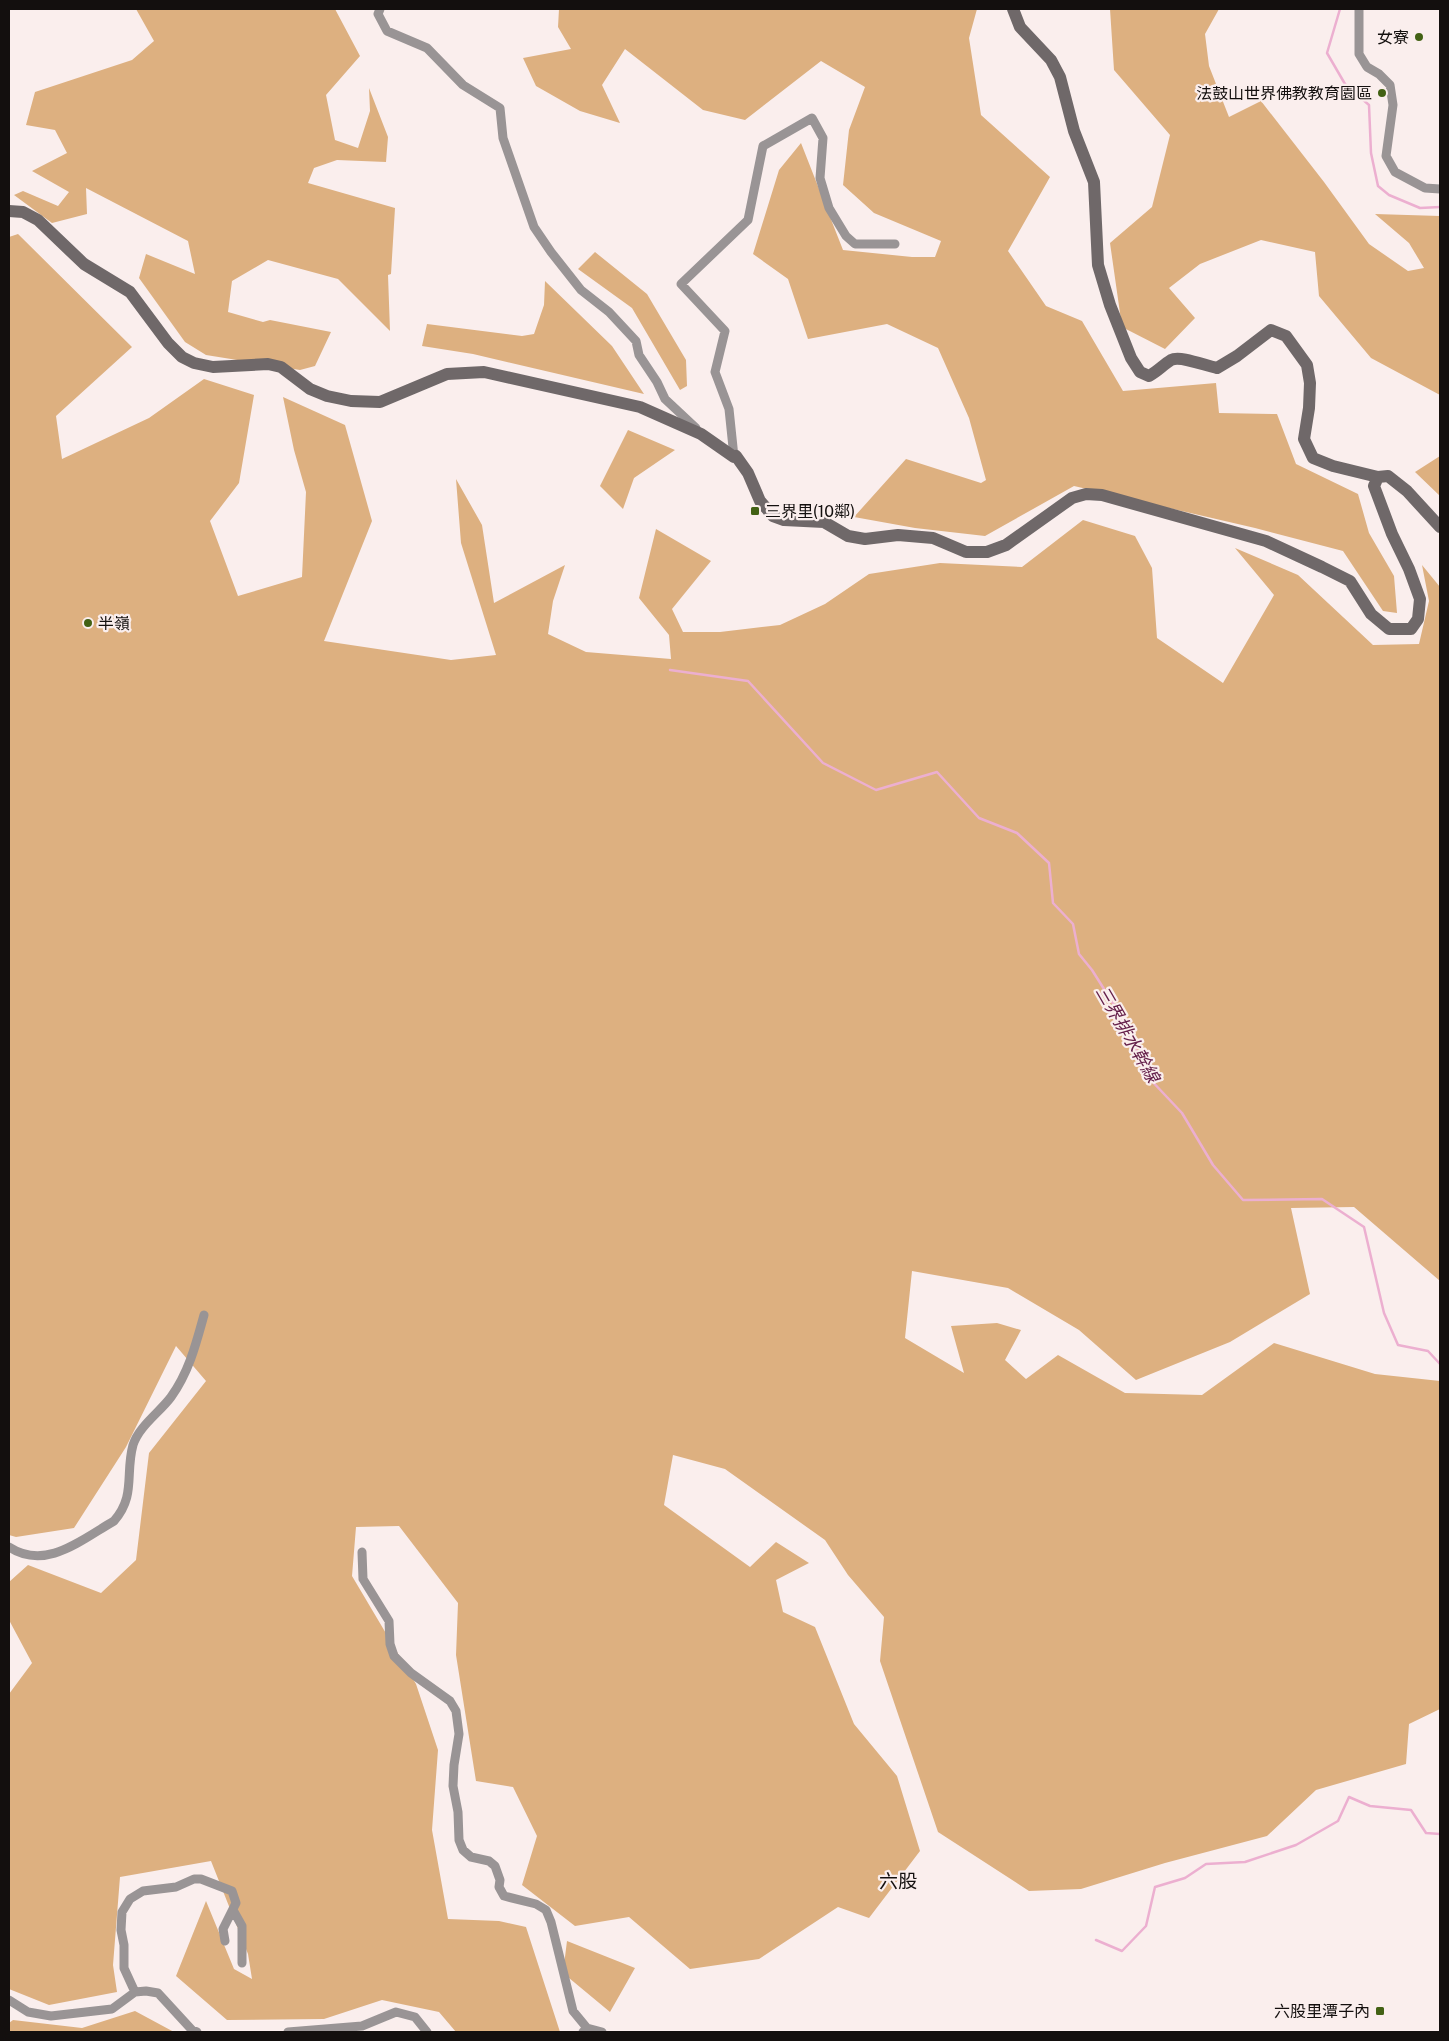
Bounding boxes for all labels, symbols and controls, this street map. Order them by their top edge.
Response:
place label: 女寮 [1377,28,1409,47]
marker: 女寮 [1413,31,1425,43]
place label: 法鼓山世界佛教教育園區 [1196,84,1372,103]
marker: 法鼓山世界佛教教育園區 [1376,87,1388,99]
place label: 三界里(10鄰) [765,502,855,521]
marker: 三界里(10鄰) [749,505,761,517]
place label: 半嶺 [98,614,130,633]
marker: 半嶺 [82,617,94,629]
water label: 三界排水幹線 [1092,982,1165,1088]
district label: 六股 [879,1870,917,1892]
place label: 六股里潭子內 [1274,2002,1370,2021]
marker: 六股里潭子內 [1374,2005,1386,2017]

